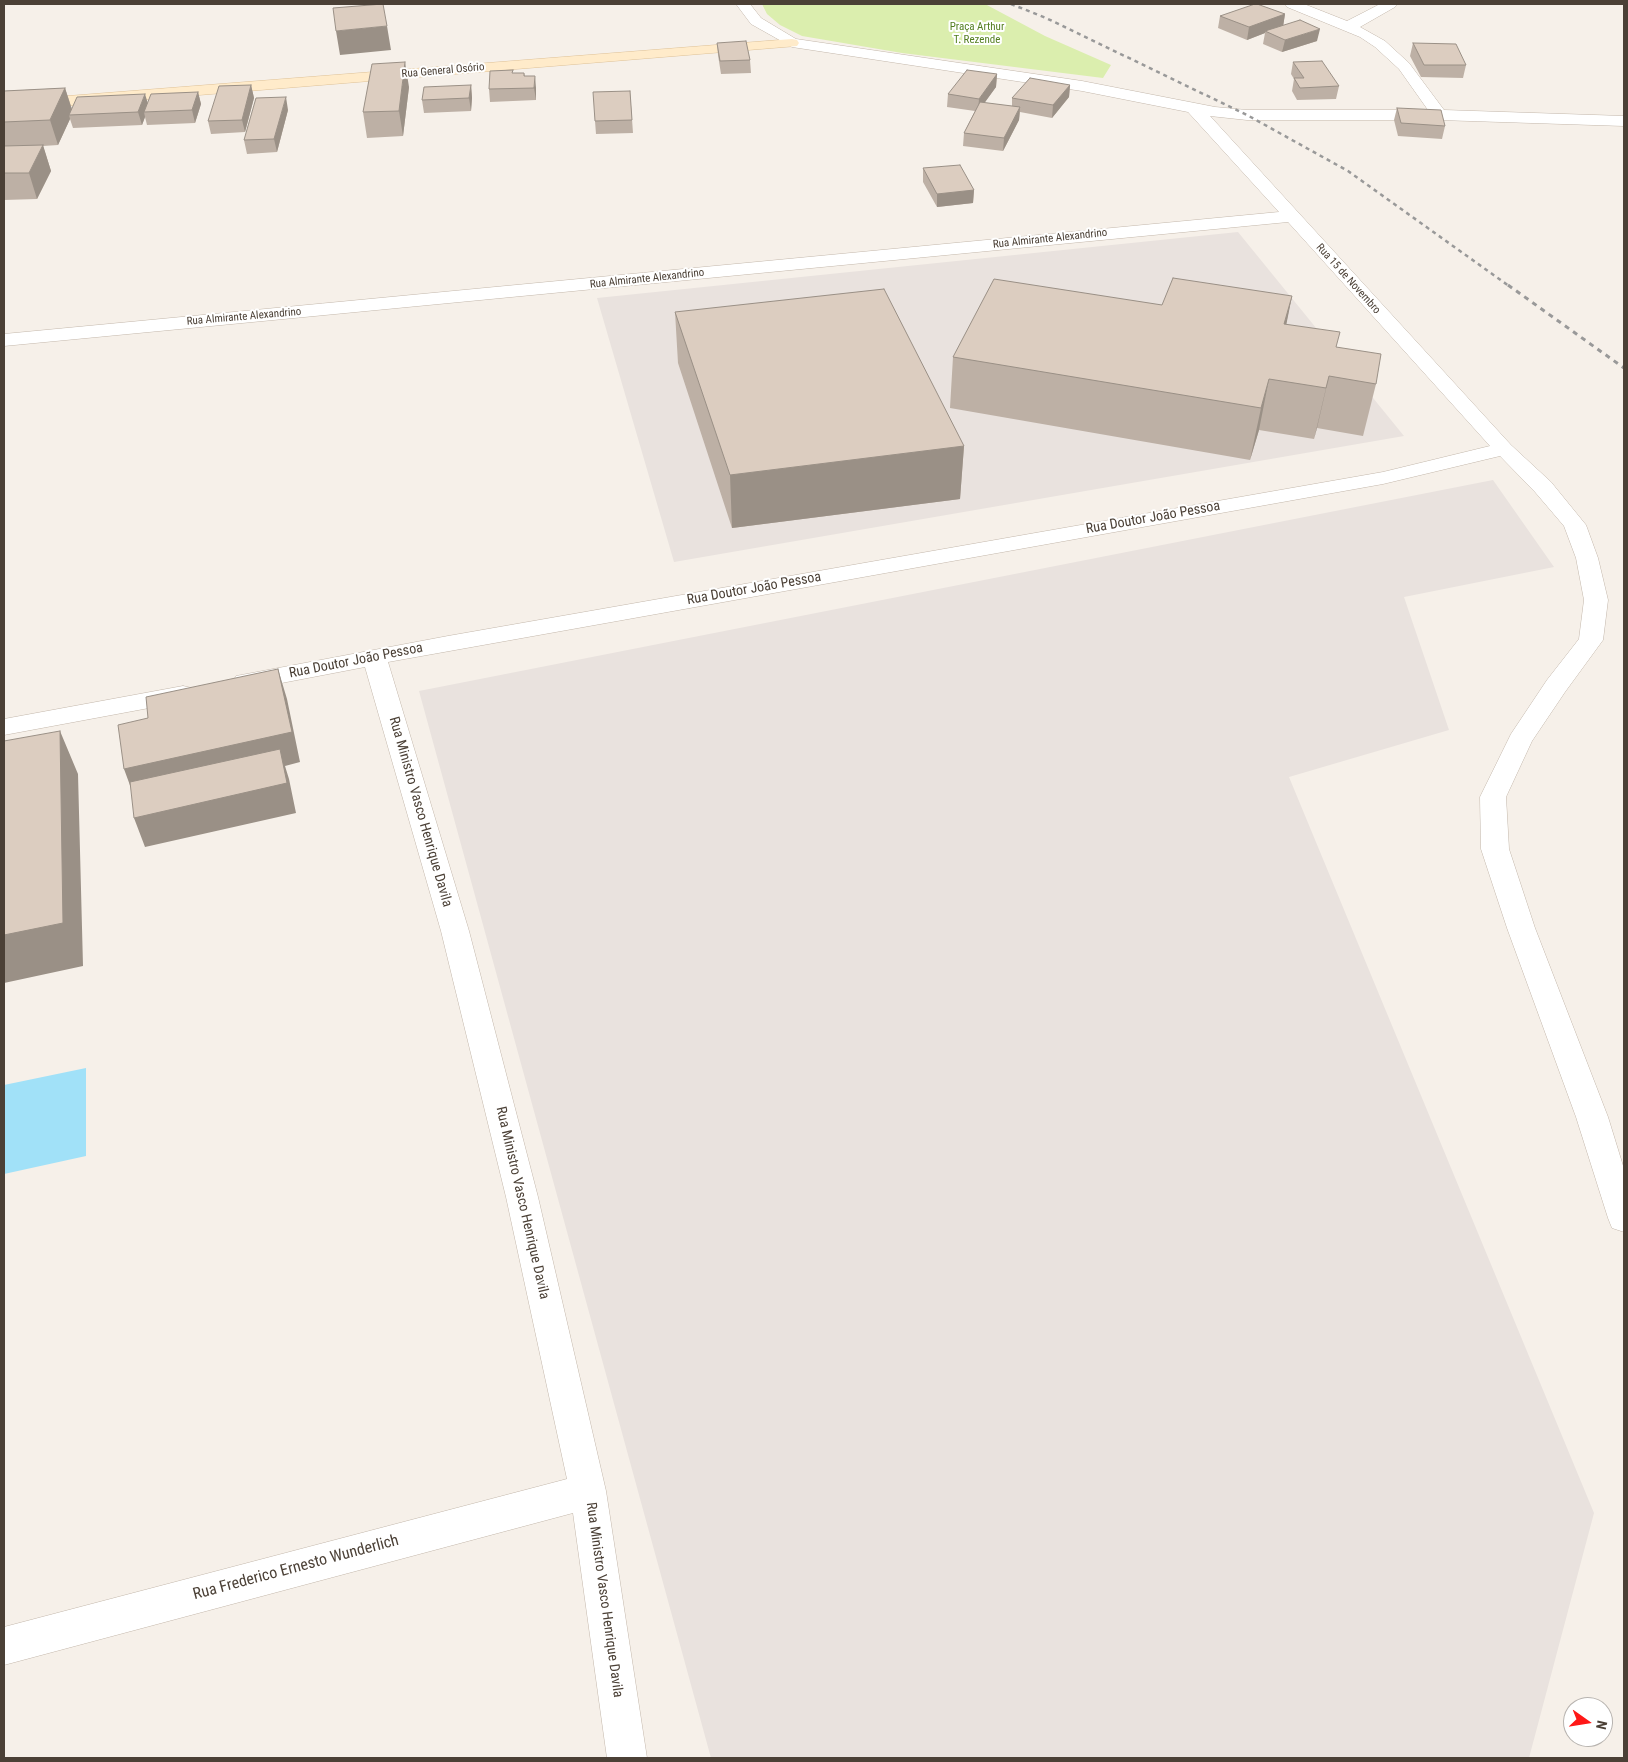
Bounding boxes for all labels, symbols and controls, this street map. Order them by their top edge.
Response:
park label: Praça Arthur T. Rezende [950,20,1004,46]
street label: Rua General Osório [401,61,485,81]
street label: Rua Almirante Alexandrino [992,226,1108,252]
street label: Rua 15 de Novembro [1313,241,1383,317]
street label: Rua Almirante Alexandrino [589,266,705,292]
street label: Rua Almirante Alexandrino [186,305,302,329]
street label: Rua Doutor João Pessoa [1085,498,1221,538]
street label: Rua Doutor João Pessoa [686,569,822,609]
street label: Rua Doutor João Pessoa [288,640,424,682]
street label: Rua Ministro Vasco Henrique Davila [385,715,455,909]
street label: Rua Ministro Vasco Henrique Davila [492,1105,552,1301]
street label: Rua Ministro Vasco Henrique Davila [582,1501,626,1699]
street label: Rua Frederico Ernesto Wunderlich [191,1531,401,1605]
north arrow [1563,1697,1613,1747]
text: N [1593,1719,1610,1731]

